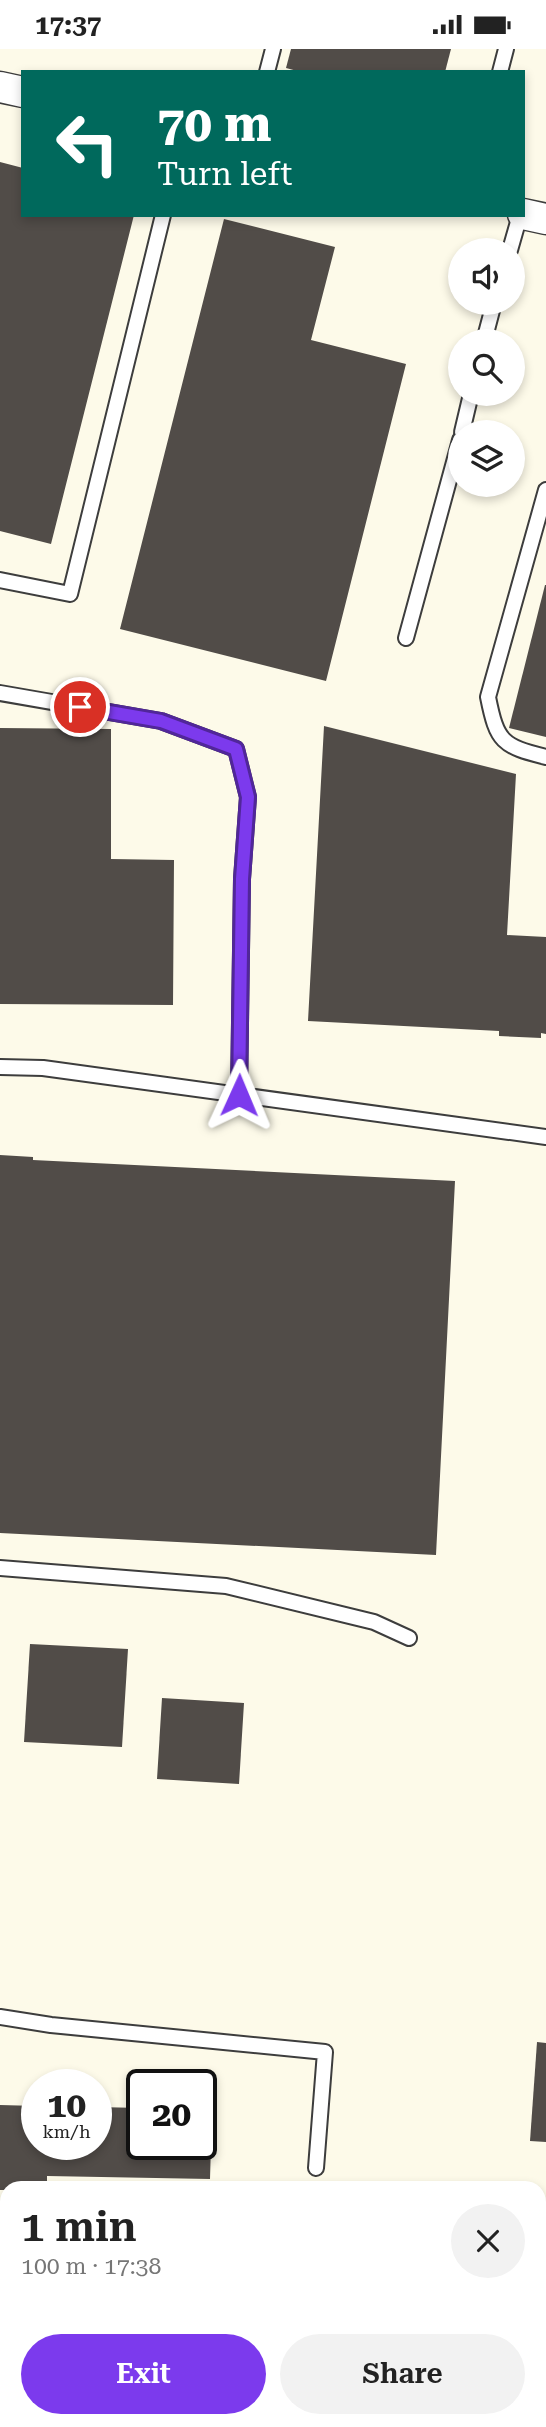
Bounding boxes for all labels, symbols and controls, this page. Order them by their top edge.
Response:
text: 17:37 [35,10,101,40]
text: 70 m [157,96,272,153]
icon: left [42,98,133,189]
text: Turn left [157,155,292,193]
map controls [448,238,525,497]
button: sound [448,238,525,315]
button: search [448,329,525,406]
button: layers [448,420,525,497]
pin [50,677,110,737]
icon: arrive [61,688,99,726]
position arrow [202,1058,276,1132]
speed limit sign: 20 [126,2069,217,2160]
text: 10 [47,2085,86,2126]
text: km/h [42,2121,91,2142]
text: 1 min [21,2202,137,2251]
button: close [451,2204,525,2278]
text: 100 m · 17:38 [21,2253,161,2280]
button: Exit [21,2334,266,2414]
button: Share [280,2334,525,2414]

